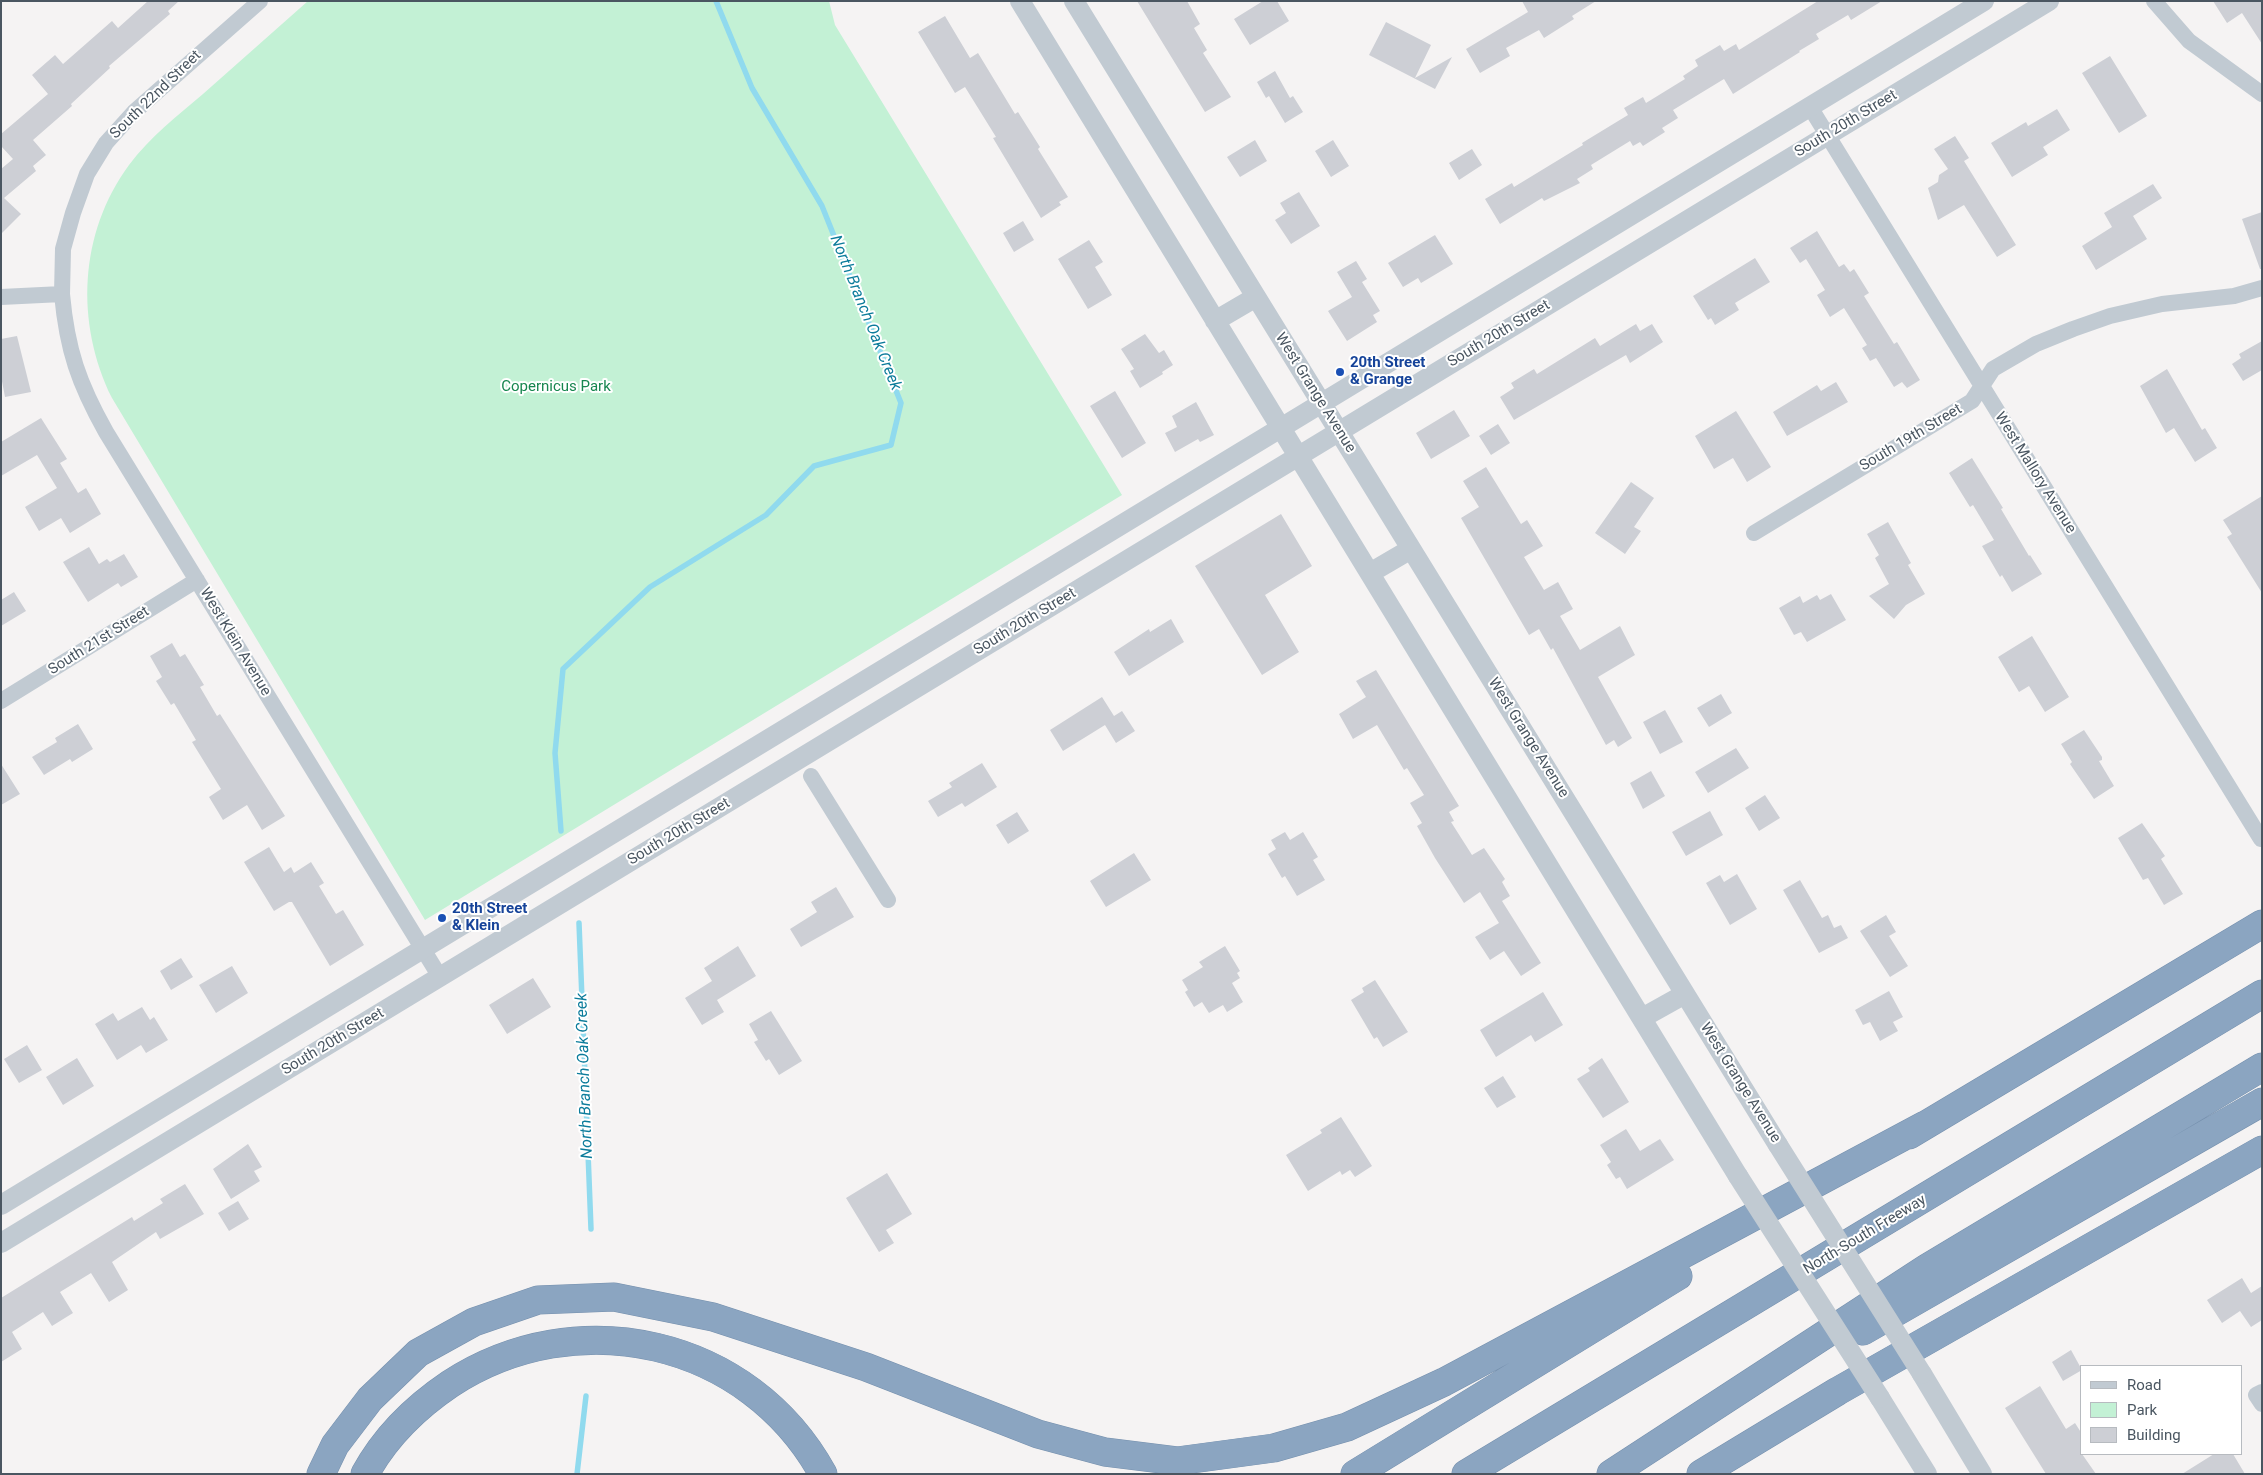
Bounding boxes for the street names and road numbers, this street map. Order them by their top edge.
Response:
street label: South 22nd Street [107,47,205,143]
street label: South 20th Street [1792,86,1900,162]
street label: South 20th Street [1445,296,1553,372]
street label: West Grange Avenue [1271,330,1359,456]
street label: South 19th Street [1857,400,1965,476]
street label: West Mallory Avenue [1990,409,2080,537]
street label: South 20th Street [971,584,1079,660]
street label: West Klein Avenue [196,585,274,699]
street label: South 21st Street [45,603,153,679]
street label: West Grange Avenue [1484,675,1572,801]
street label: South 20th Street [625,794,733,870]
street label: South 20th Street [279,1004,387,1080]
street label: West Grange Avenue [1696,1020,1784,1146]
street label: North-South Freeway [1800,1191,1930,1279]

